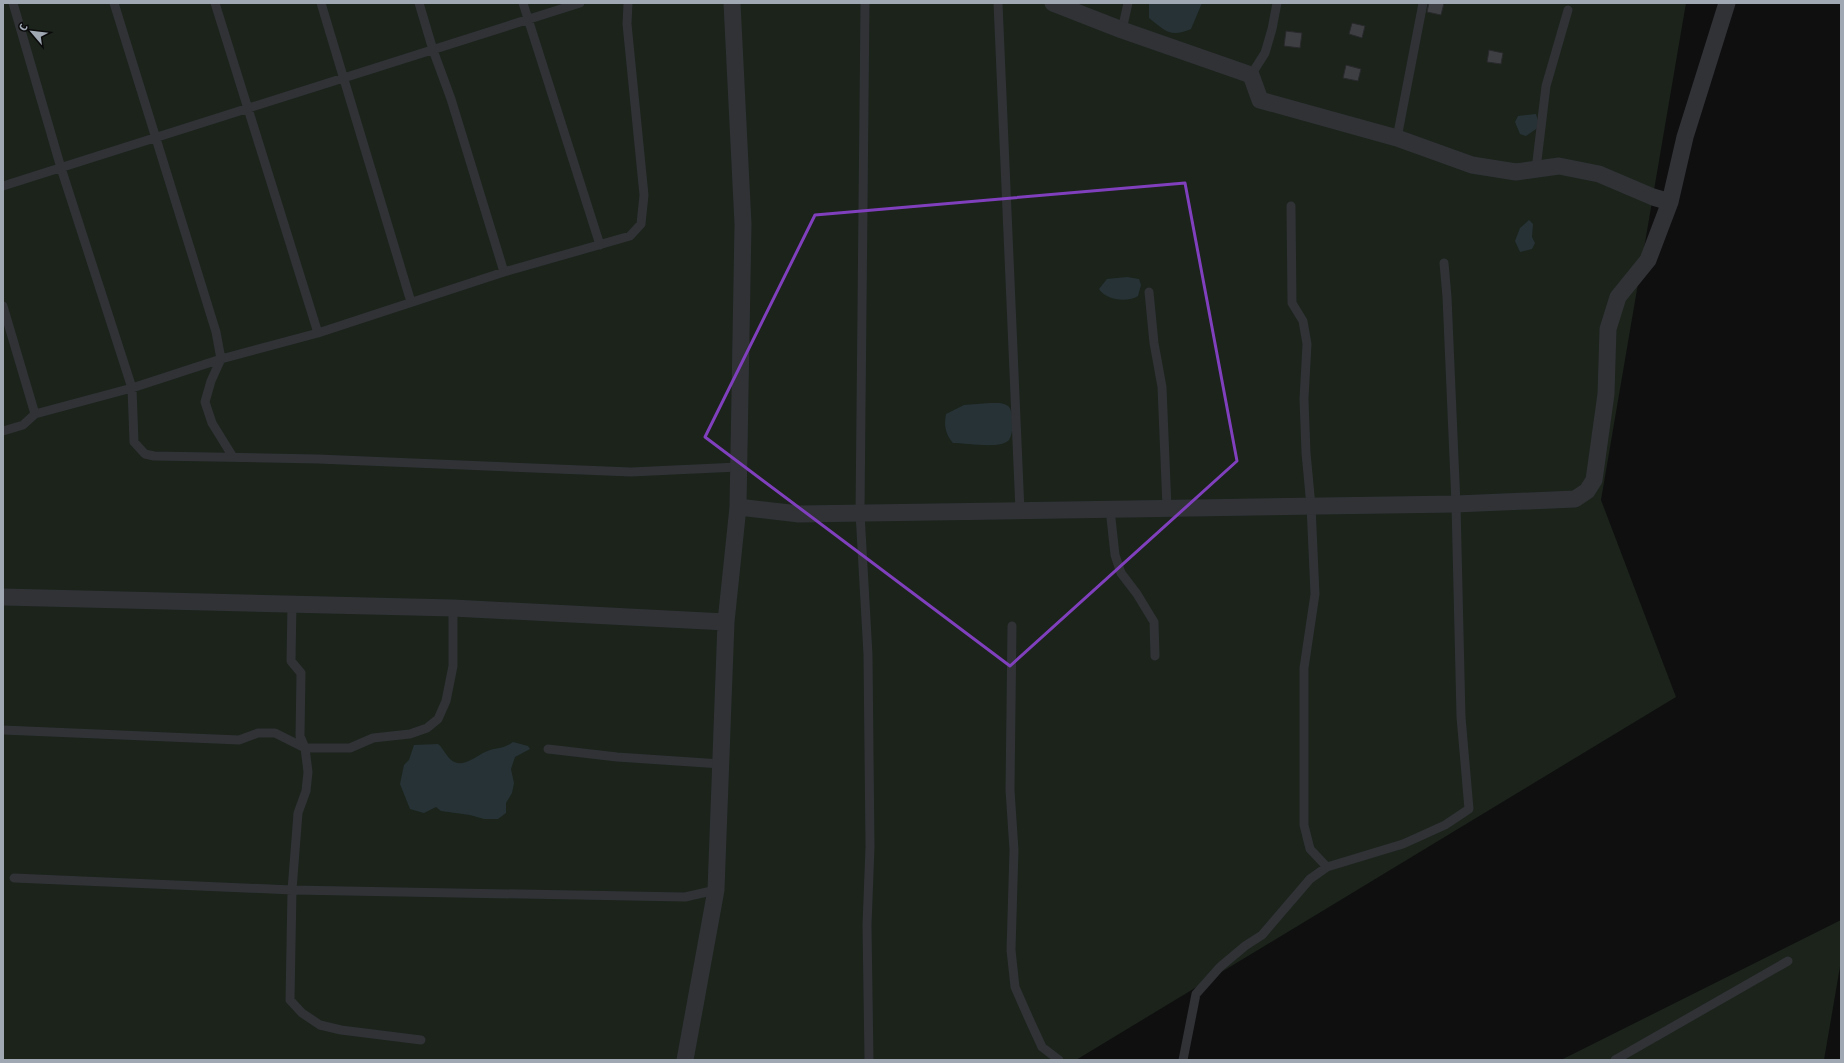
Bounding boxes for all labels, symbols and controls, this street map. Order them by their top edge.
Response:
north arrow [12,12,52,52]
text: С [17,22,31,33]

